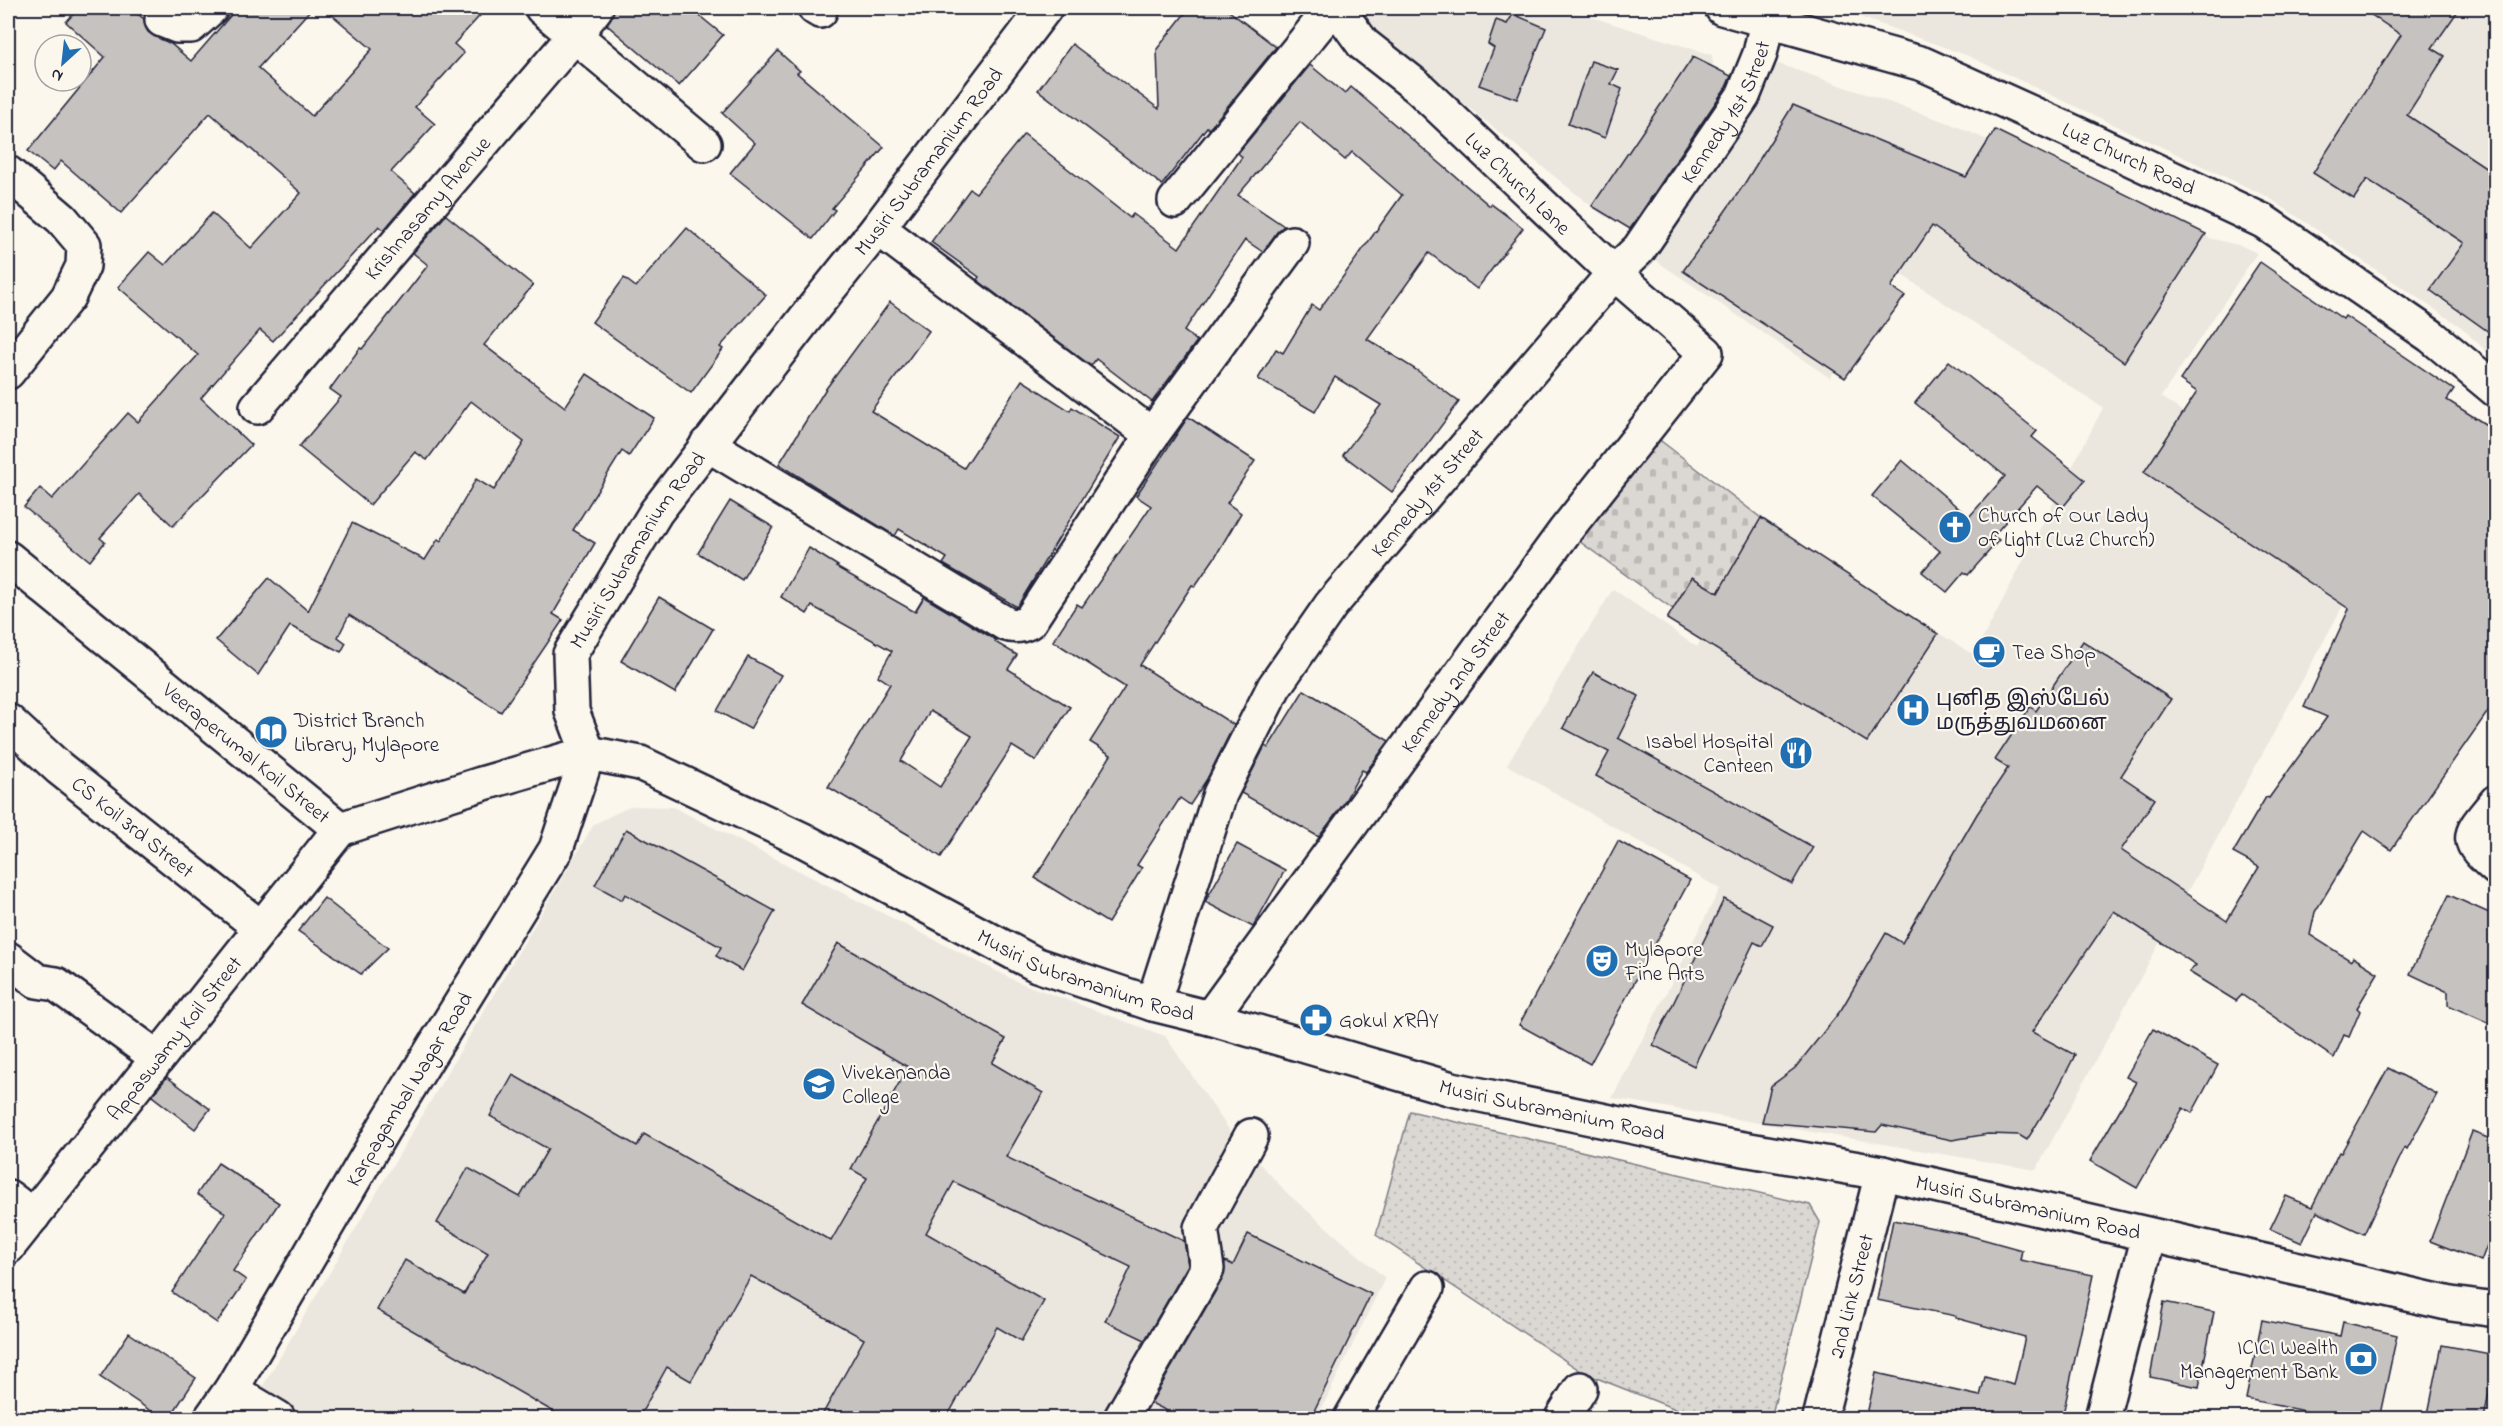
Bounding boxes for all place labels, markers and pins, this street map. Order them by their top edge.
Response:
place label: Church of Our Lady of Light (Luz Church) [1978,502,2154,558]
church icon: Church of Our Lady of Light (Luz Church) [1937,509,1973,545]
cafe icon: Tea Shop [1971,634,2007,670]
place label: Tea Shop [2012,639,2096,669]
place label: புனித இஸ்பேல் மருத்துவமனை [1936,685,2110,739]
hospital icon: புனித இஸ்பேல் மருத்துவமனை [1895,692,1931,728]
place label: District Branch Library, Mylapore [293,707,440,763]
library icon: District Branch Library, Mylapore [253,714,289,750]
place label: Isabel Hospital Canteen [1646,728,1773,782]
restaurant icon: Isabel Hospital Canteen [1778,735,1814,771]
place label: Mylapore Fine Arts [1624,936,1705,990]
theatre icon: Mylapore Fine Arts [1584,943,1620,979]
pharmacy icon: Gokul XRAY [1298,1002,1334,1038]
place label: Gokul XRAY [1339,1007,1439,1037]
place label: Vivekananda College [841,1059,951,1115]
school or university icon: Vivekananda College [801,1066,837,1102]
place label: ICICI Wealth Management Bank [2180,1334,2339,1390]
bank icon: ICICI Wealth Management Bank [2343,1341,2379,1377]

